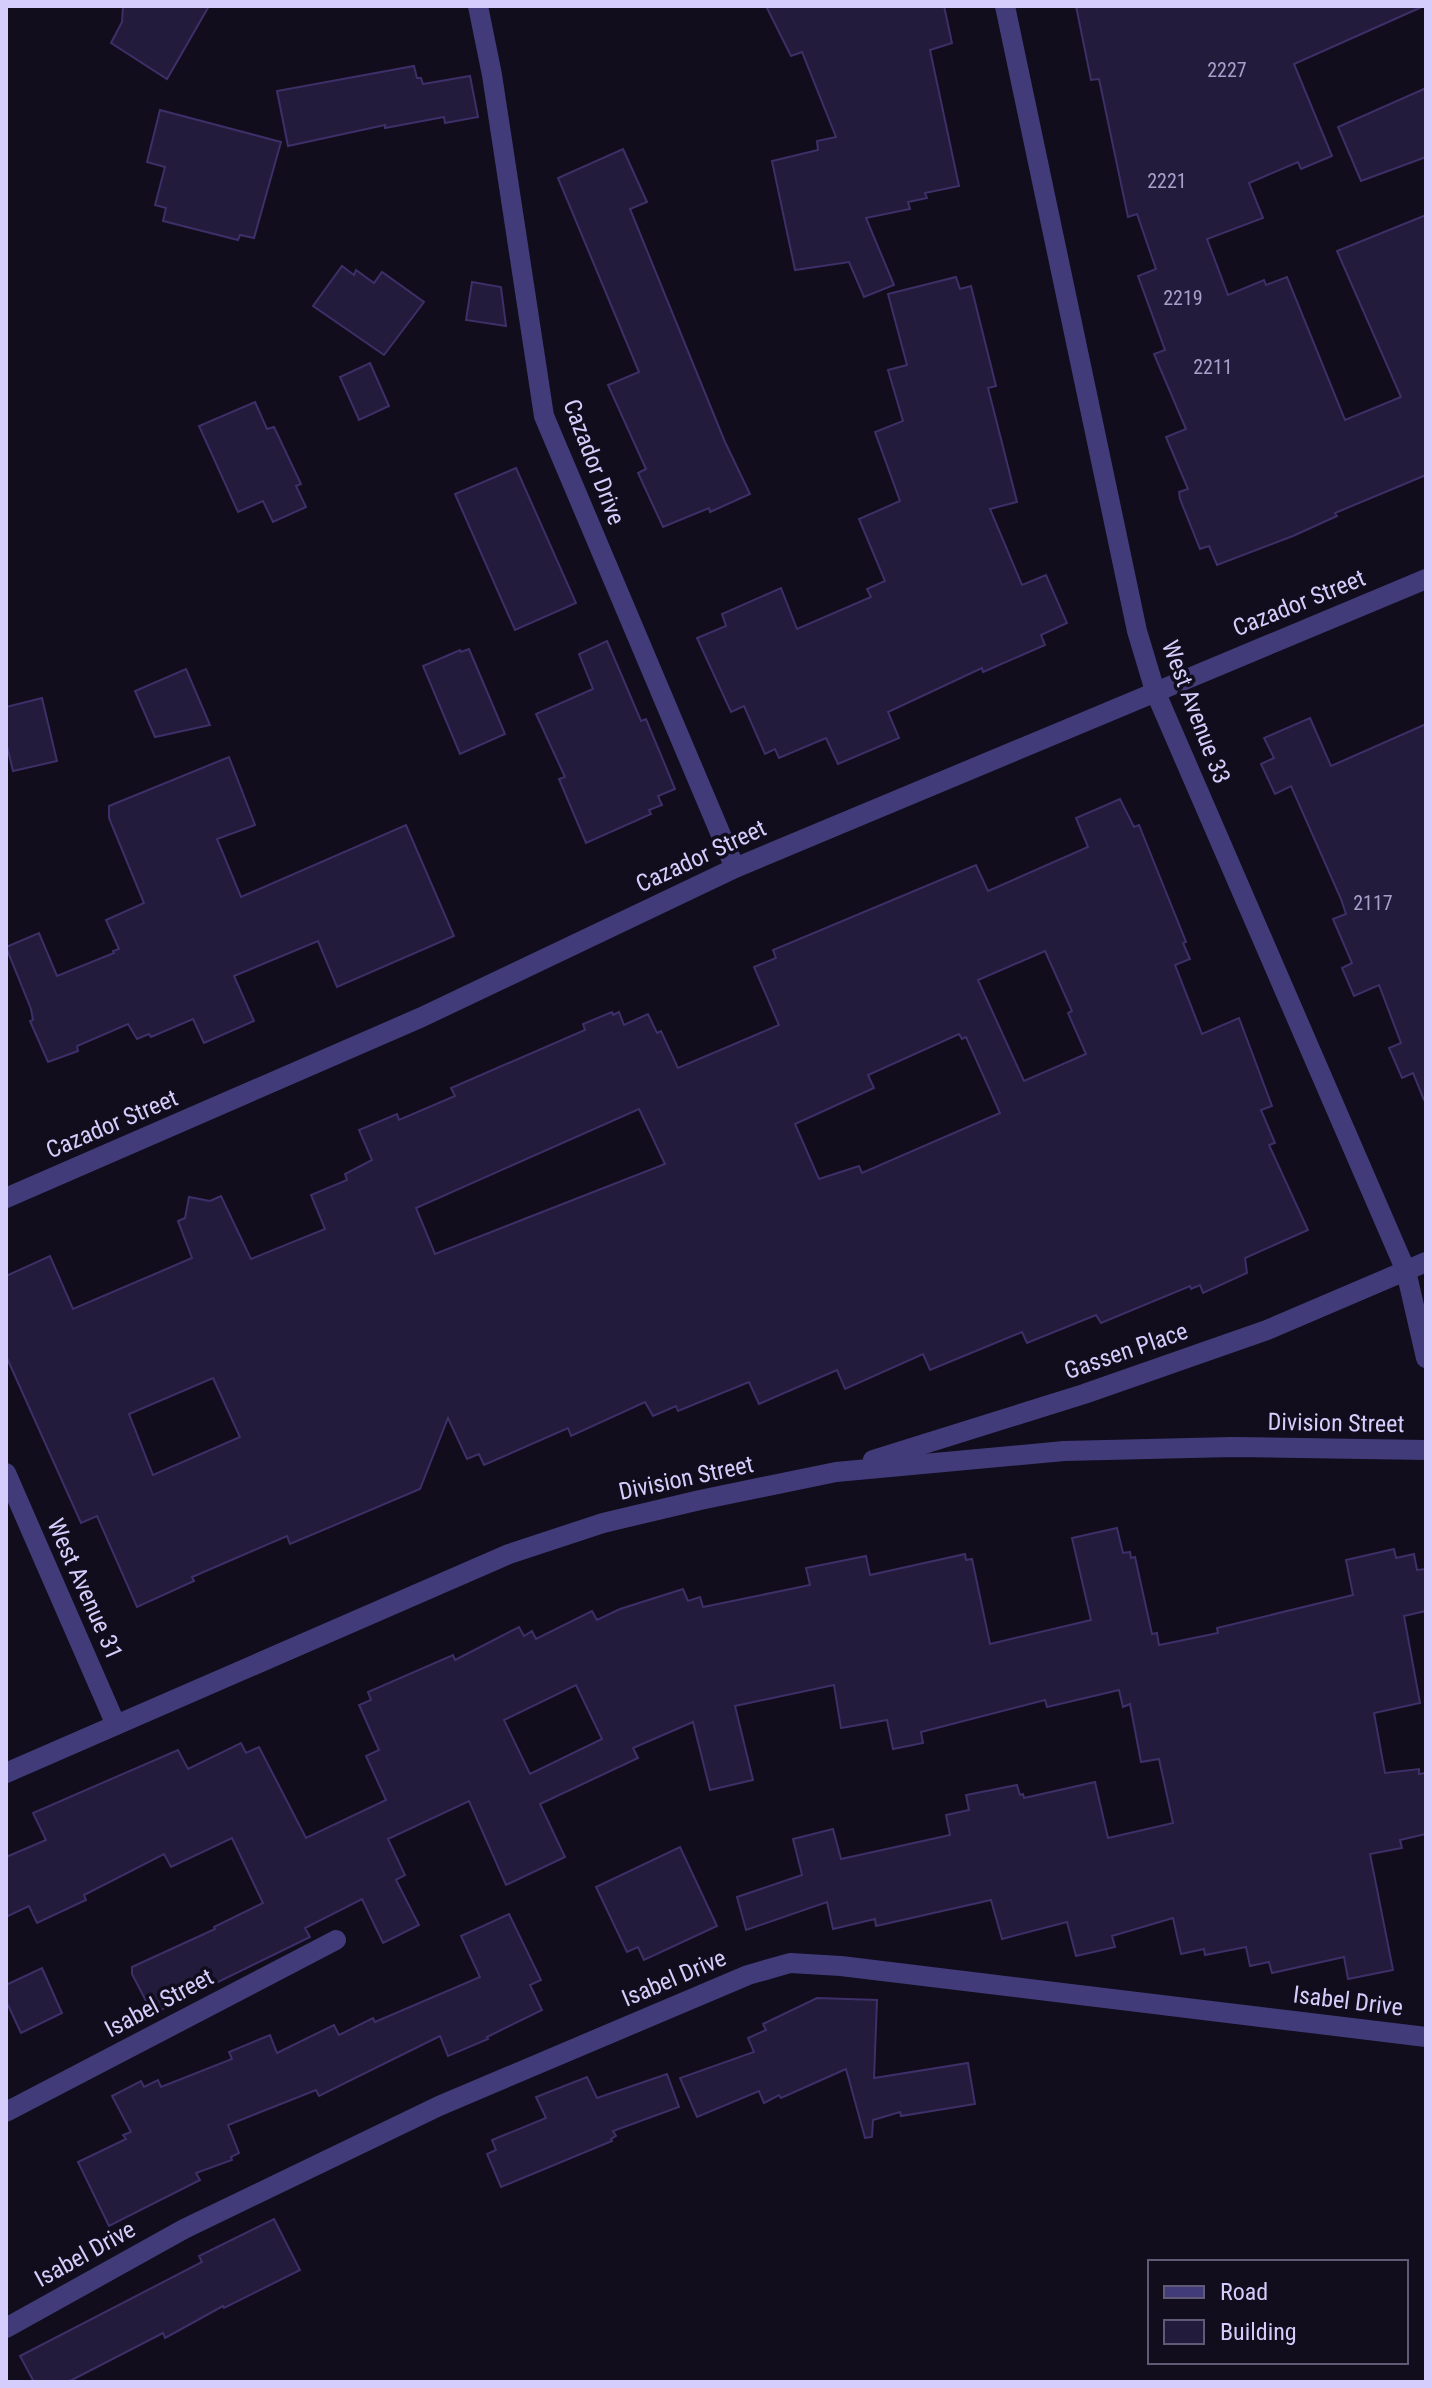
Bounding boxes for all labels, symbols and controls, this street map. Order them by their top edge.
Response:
house number: 2227 [1207,58,1247,82]
house number: 2221 [1147,169,1187,193]
house number: 2219 [1163,286,1203,310]
house number: 2211 [1193,355,1233,379]
street label: Cazador Drive [557,395,631,529]
street label: Cazador Street [1229,564,1369,642]
street label: West Avenue 33 [1156,636,1236,788]
street label: Cazador Street [632,814,770,898]
house number: 2117 [1353,891,1393,915]
street label: Cazador Street [42,1084,182,1164]
street label: Gassen Place [1061,1317,1191,1385]
street label: Division Street [1267,1408,1405,1438]
street label: Division Street [616,1450,756,1506]
street label: West Avenue 31 [41,1514,129,1664]
street label: Isabel Drive [618,1944,730,2012]
street label: Isabel Street [100,1963,218,2043]
street label: Isabel Drive [1291,1980,1405,2022]
street label: Isabel Drive [30,2215,140,2293]
legend [1148,2260,1408,2364]
text: Road [1220,2278,1268,2306]
text: Building [1220,2318,1297,2346]

